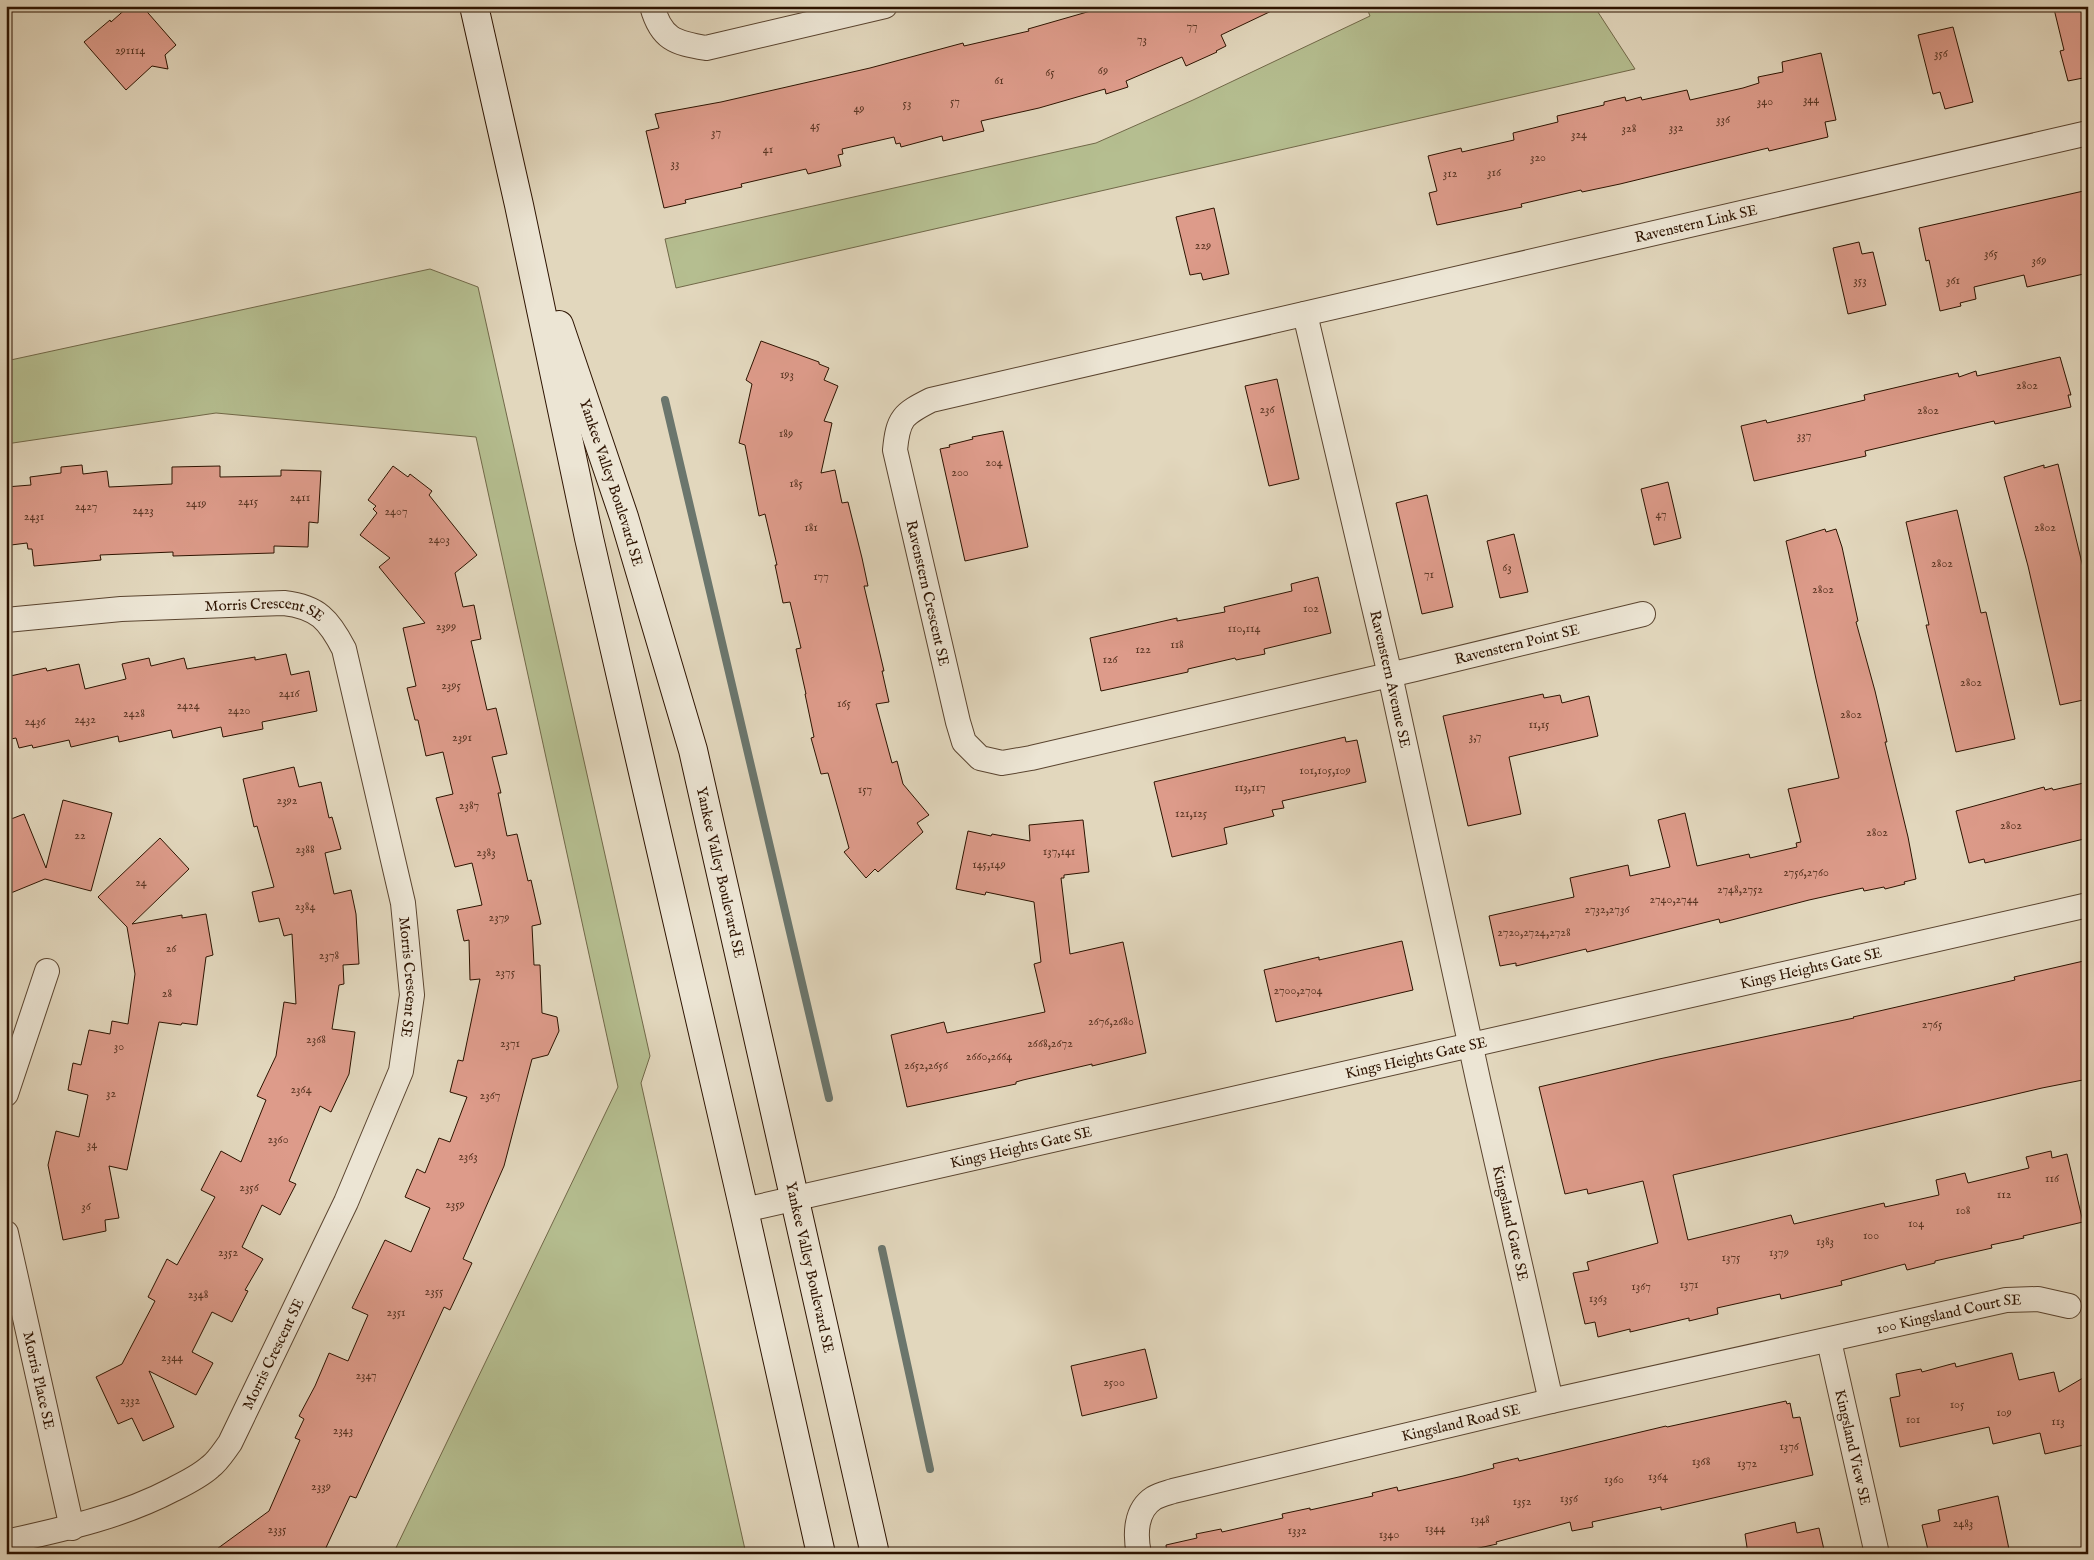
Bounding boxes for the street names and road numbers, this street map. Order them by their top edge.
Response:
street label: Ravenstern Link SE [1633,201,1759,247]
street label: Yankee Valley Boulevard SE [575,396,647,569]
street label: Ravenstern Crescent SE [901,518,954,668]
street label: Morris Crescent SE [204,594,328,626]
street label: Ravenstern Avenue SE [1365,609,1415,750]
street label: Ravenstern Point SE [1453,620,1582,669]
street label: Yankee Valley Boulevard SE [692,785,749,960]
street label: Morris Crescent SE [394,916,421,1039]
street label: Kings Heights Gate SE [1738,943,1884,994]
street label: Kings Heights Gate SE [1343,1033,1489,1083]
street label: Kings Heights Gate SE [948,1122,1094,1173]
street label: Kingsland Gate SE [1488,1163,1532,1283]
street label: Yankee Valley Boulevard SE [781,1180,838,1355]
street label: 100 Kingsland Court SE [1874,1291,2022,1339]
street label: Morris Crescent SE [238,1295,309,1413]
street label: Morris Place SE [18,1330,59,1431]
street label: Kingsland View SE [1830,1388,1875,1507]
street label: Kingsland Road SE [1400,1400,1522,1446]

